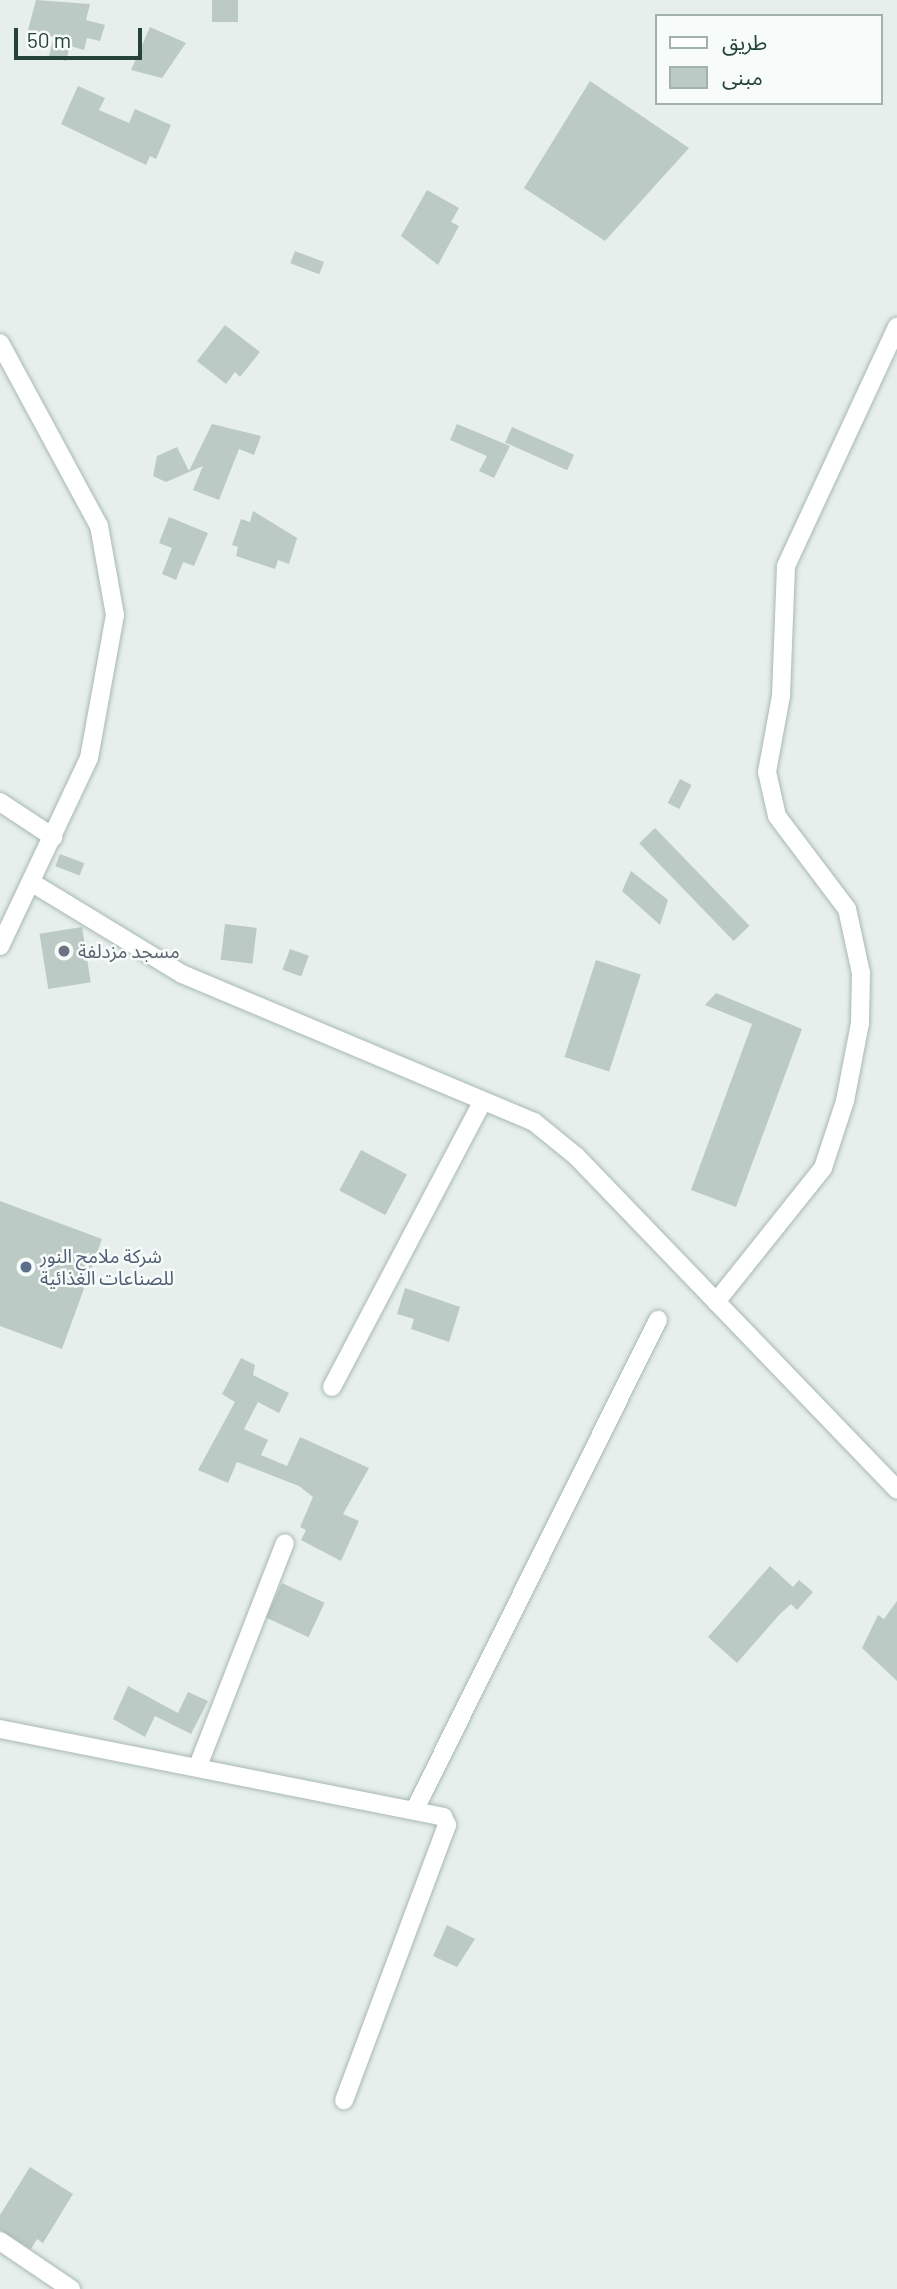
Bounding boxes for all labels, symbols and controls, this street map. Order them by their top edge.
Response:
scale bar [18,14,145,58]
legend [656,14,883,105]
text: 50 m [27,27,71,52]
text: طريق [722,29,767,54]
text: مبنى [722,64,763,89]
place label: مسجد مزدلفة [78,940,180,962]
marker: مسجد مزدلفة [56,943,72,959]
place label: شركة ملامح النور للصناعات الغذائية [40,1245,174,1289]
marker: شركة ملامح النور للصناعات الغذائية [18,1259,34,1275]

